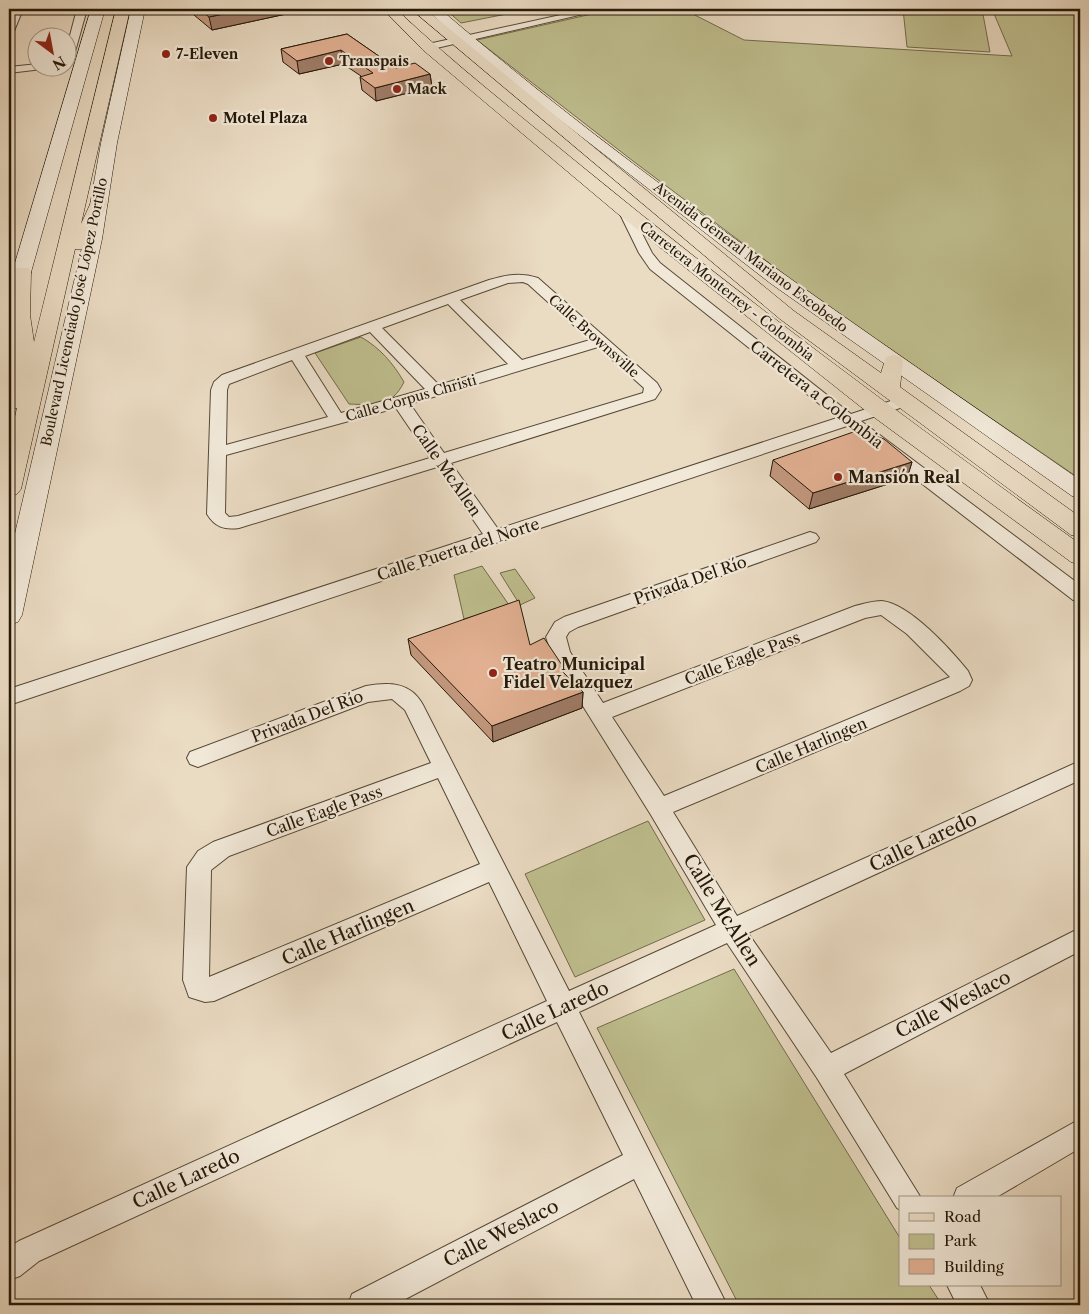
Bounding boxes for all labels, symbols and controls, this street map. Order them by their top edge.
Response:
north arrow [28,28,78,78]
place label: 7-Eleven [176,45,239,63]
marker: 7-Eleven [160,48,172,60]
text: N [49,52,69,74]
place label: Transpais [339,52,409,70]
marker: Transpais [323,55,335,67]
place label: Mack [407,80,448,98]
marker: Mack [391,83,403,95]
place label: Motel Plaza [223,109,308,127]
marker: Motel Plaza [207,112,219,124]
street label: Boulevard Licenciado José López Portillo [37,176,111,448]
street label: Avenida General Mariano Escobedo [649,177,852,336]
street label: Carretera Monterrey - Colombia [636,217,818,365]
street label: Calle Brownsville [545,290,643,382]
street label: Carretera a Colombia [746,336,888,453]
street label: Calle Corpus Christi [343,371,479,425]
street label: Calle McAllen [408,420,486,520]
place label: Mansión Real [848,467,960,487]
marker: Mansión Real [832,471,844,483]
street label: Calle Puerta del Norte [374,513,542,585]
street label: Privada Del Río [631,551,749,609]
street label: Calle Eagle Pass [681,627,803,689]
place label: Teatro Municipal Fidel Velazquez [503,654,645,692]
marker: Teatro Municipal Fidel Velazquez [487,667,499,679]
street label: Privada Del Río [248,685,366,747]
street label: Calle Harlingen [752,712,870,778]
street label: Calle Eagle Pass [263,781,385,841]
street label: Calle Laredo [866,807,980,877]
street label: Calle McAllen [678,850,766,971]
street label: Calle Harlingen [278,894,418,970]
street label: Calle Weslaco [891,965,1015,1043]
street label: Calle Laredo [498,976,612,1046]
street label: Calle Laredo [129,1144,243,1214]
street label: Calle Weslaco [439,1194,563,1272]
legend [899,1196,1062,1286]
text: Road [944,1207,981,1226]
text: Park [944,1231,978,1250]
text: Building [944,1257,1004,1276]

